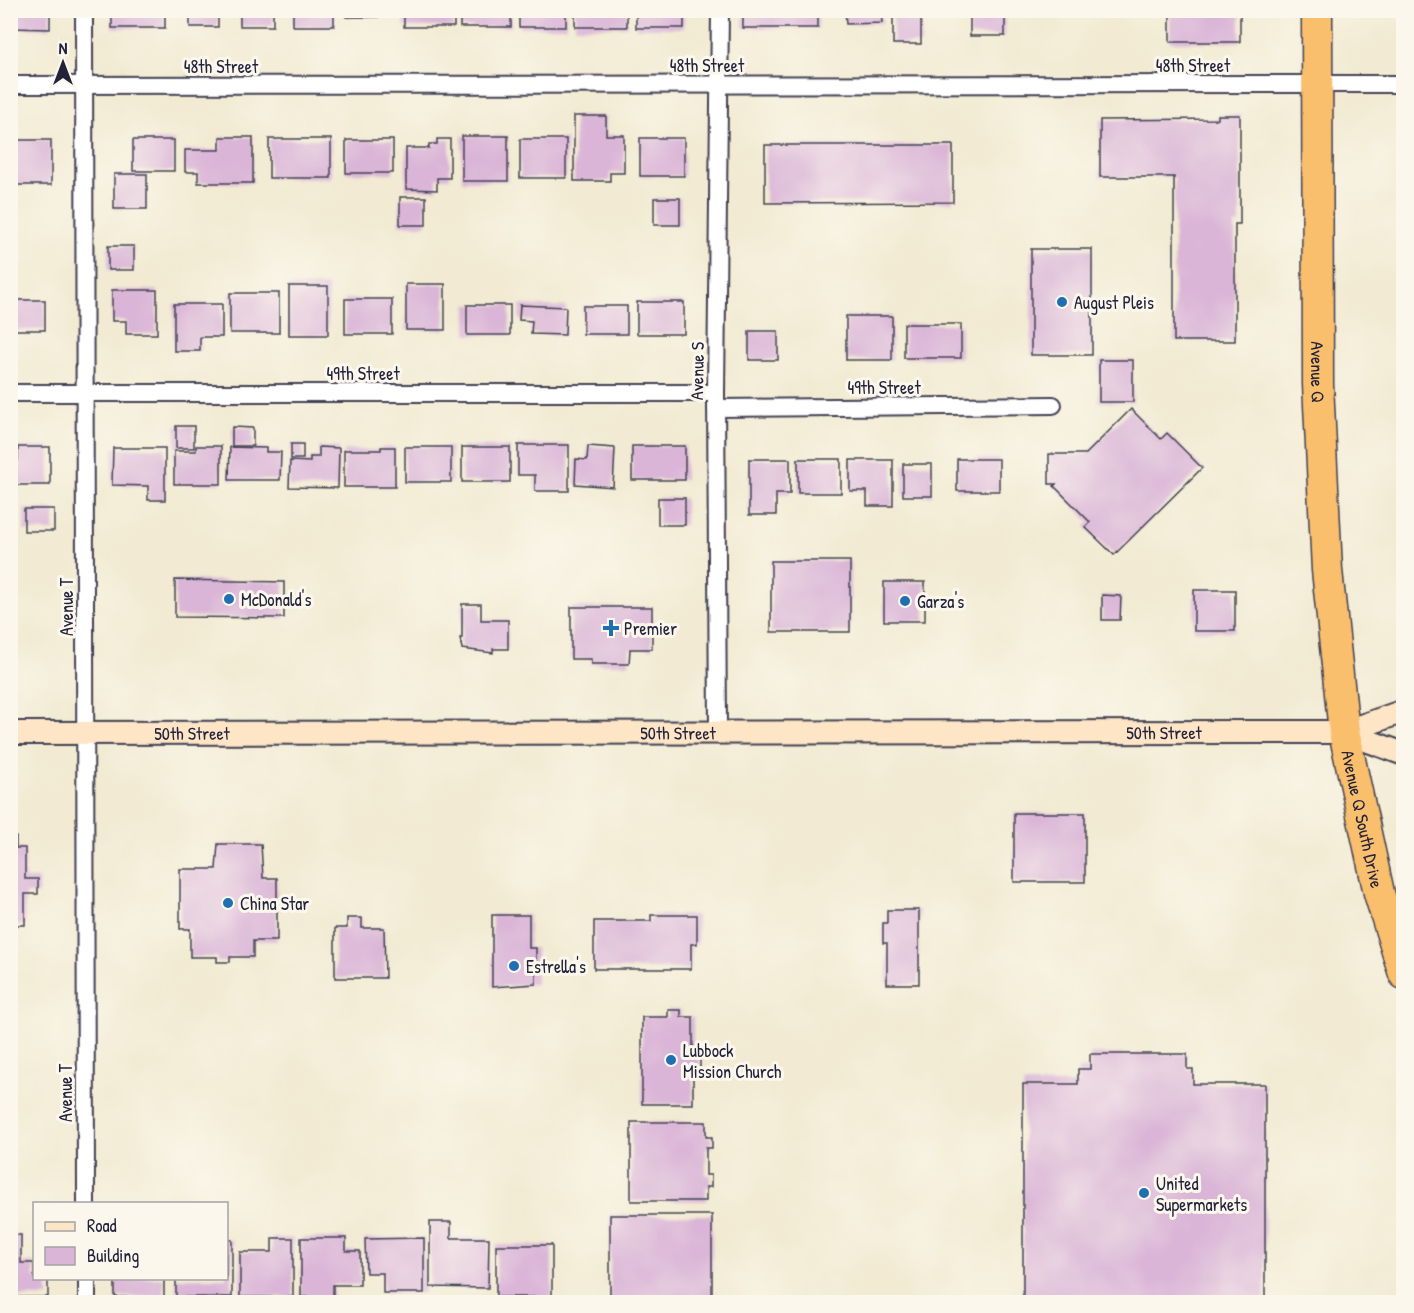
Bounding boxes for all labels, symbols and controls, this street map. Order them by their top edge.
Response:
north arrow [33,33,93,93]
text: N [59,37,68,59]
street label: 48th Street [670,53,745,78]
street label: 48th Street [1156,53,1231,78]
street label: 48th Street [184,54,259,79]
place label: August Pleis [1074,290,1154,315]
marker: August Pleis [1055,295,1069,309]
street label: Avenue Q [1305,341,1331,403]
street label: Avenue S [684,342,710,400]
street label: 49th Street [326,361,400,386]
street label: 49th Street [847,375,921,400]
street label: Avenue T [54,577,79,636]
place label: McDonald's [241,587,311,612]
place label: Garza's [917,589,964,614]
marker: McDonald's [222,592,236,606]
marker: Garza's [898,594,912,608]
place label: Premier [624,616,677,641]
marker: Premier [602,619,620,637]
street label: 50th Street [154,720,231,745]
street label: 50th Street [640,720,717,745]
street label: 50th Street [1126,720,1203,745]
street label: Avenue Q South Drive [1336,748,1390,890]
place label: China Star [240,891,309,916]
marker: China Star [221,896,235,910]
place label: Estrella's [526,954,586,979]
marker: Estrella's [507,959,521,973]
place label: Lubbock Mission Church [683,1038,782,1084]
marker: Lubbock Mission Church [664,1053,678,1067]
street label: Avenue T [53,1063,78,1122]
place label: United Supermarkets [1156,1171,1247,1217]
marker: United Supermarkets [1137,1186,1151,1200]
legend [33,1202,228,1280]
text: Road [87,1213,117,1238]
text: Building [87,1243,139,1268]

